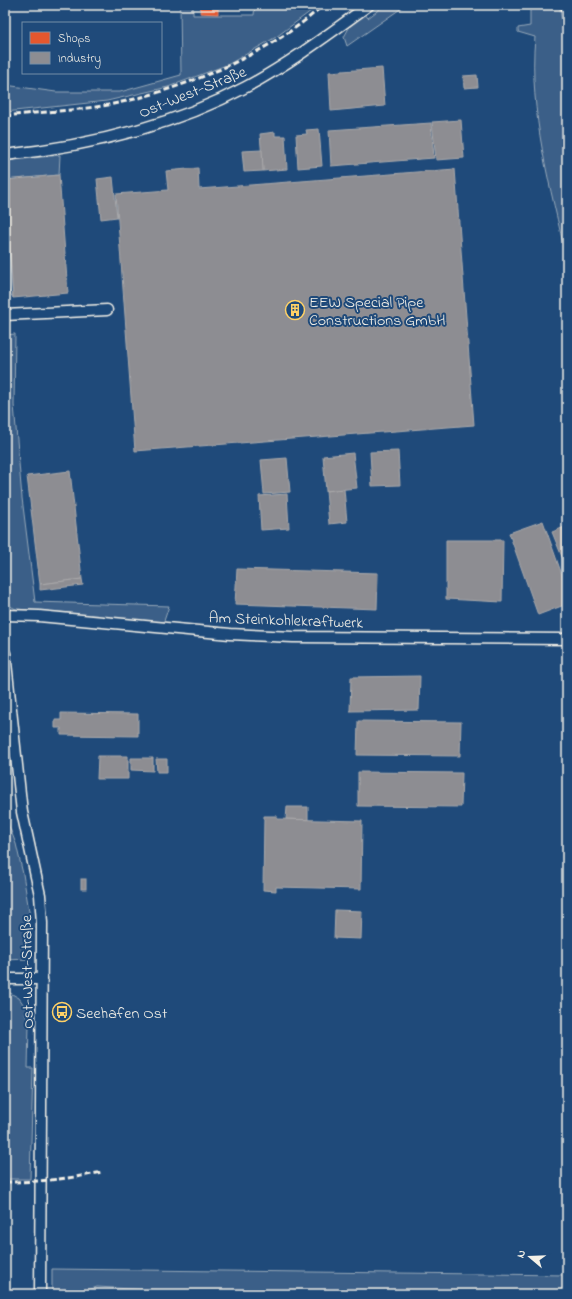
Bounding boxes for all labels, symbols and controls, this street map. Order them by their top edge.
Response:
legend [22,22,162,74]
text: Shops [58,30,90,48]
text: Industry [58,50,101,69]
street label: Ost-West-Straße [135,60,251,125]
place label: EEW Special Pipe Constructions GmbH [309,291,445,333]
building icon: EEW Special Pipe Constructions GmbH [284,299,306,321]
street label: Am Steinkohlekraftwerk [208,606,365,636]
street label: Ost-West-Straße [15,914,41,1029]
bus stop icon: Seehafen Ost [51,1001,73,1023]
place label: Seehafen Ost [76,1002,168,1026]
north arrow [510,1237,550,1277]
text: N [513,1248,530,1260]

